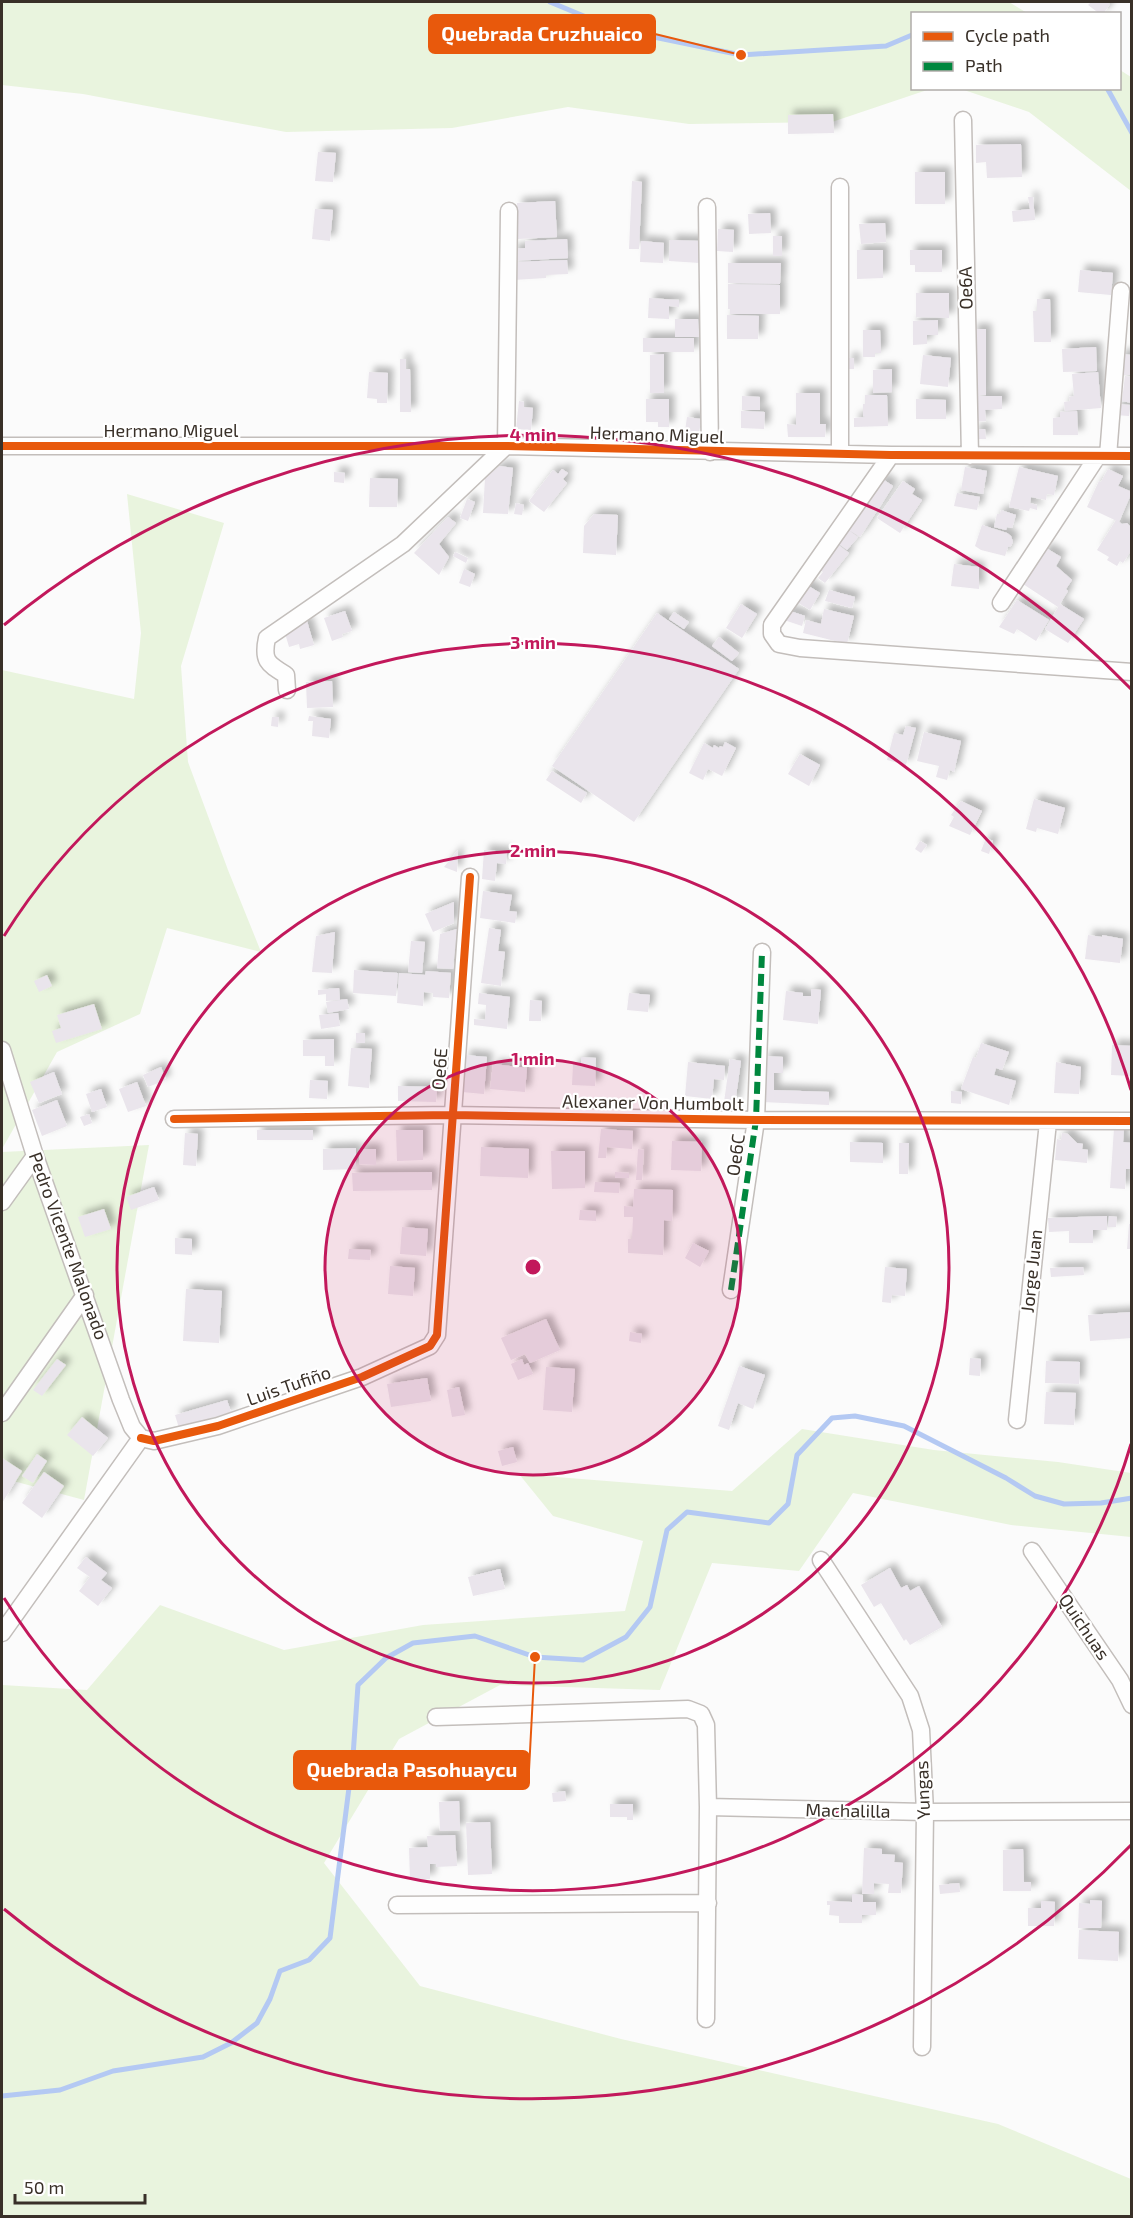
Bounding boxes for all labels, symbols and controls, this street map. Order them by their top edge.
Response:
legend [911,12,1121,90]
callout: Quebrada Cruzhuaico [429,15,655,53]
text: Quebrada Cruzhuaico [441,21,643,46]
text: Cycle path [965,24,1050,46]
text: Path [965,54,1003,76]
street label: Oe6A [954,265,976,310]
street label: Hermano Miguel [104,419,239,441]
street label: Hermano Miguel [589,421,725,447]
text: 4 min [510,423,557,445]
text: 3 min [510,631,556,653]
text: 2 min [510,839,556,861]
street label: Oe6E [427,1047,451,1091]
text: 1 min [511,1047,555,1069]
street label: Alexaner Von Humbolt [562,1089,744,1115]
street label: Oe6C [721,1132,749,1177]
street label: Pedro Vicente Malonado [25,1149,113,1343]
street label: Jorge Juan [1016,1228,1046,1314]
centre of rings [523,1257,543,1277]
street label: Luis Tufiño [244,1360,334,1410]
street label: Quichuas [1055,1589,1115,1664]
callout: Quebrada Pasohuaycu [294,1751,529,1789]
text: Quebrada Pasohuaycu [307,1757,517,1782]
street label: Yungas [910,1760,934,1820]
street label: Machalilla [805,1798,891,1822]
scale bar [15,2167,146,2205]
text: 50 m [24,2176,64,2198]

